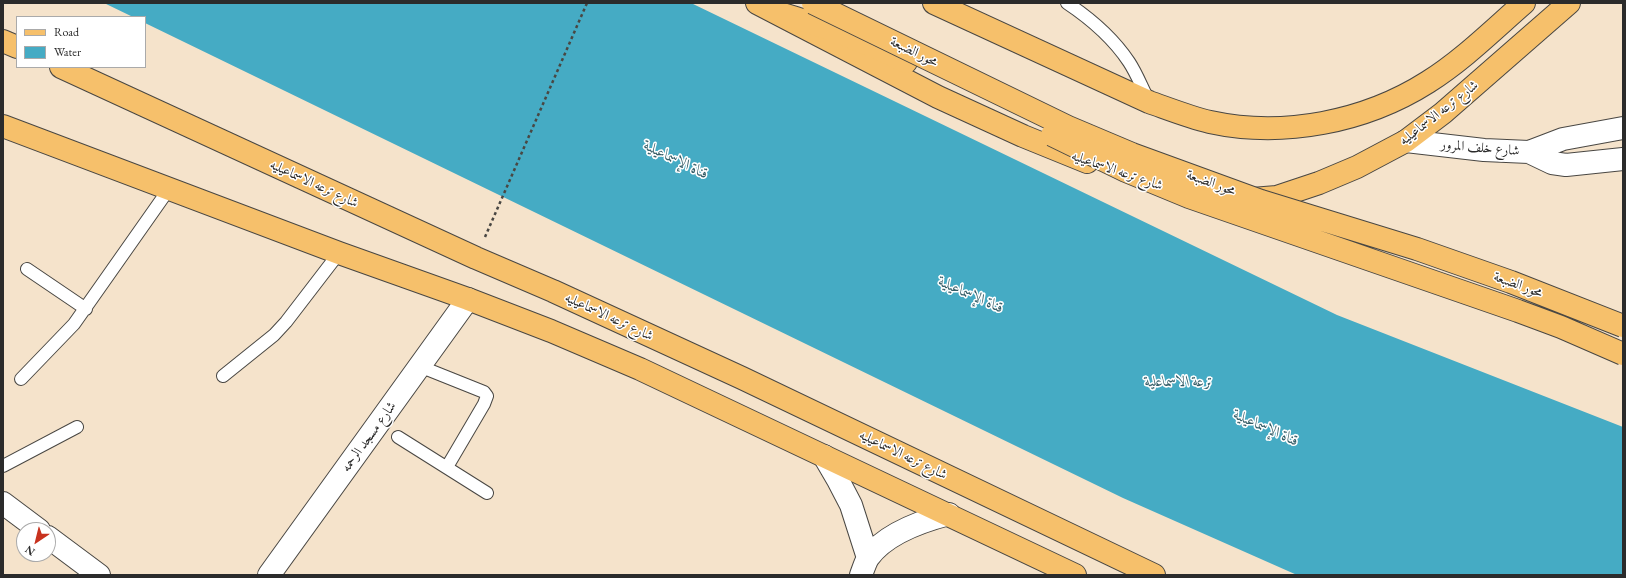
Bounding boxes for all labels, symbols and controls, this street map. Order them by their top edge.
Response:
legend [16,16,146,68]
text: Road [54,24,79,40]
street label: محور الضبعة [887,33,941,71]
text: Water [54,44,81,60]
street label: شارع ترعه الاسماعيليه [1396,77,1482,149]
street label: شارع خلف المرور [1440,136,1520,160]
water label: قناة الإسماعيلية [641,137,711,183]
street label: شارع ترعه الاسماعيليه [1069,147,1165,195]
street label: شارع ترعه الاسماعيليه [267,156,361,212]
street label: محور الضبعة [1184,166,1238,200]
street label: محور الضبعة [1491,268,1545,302]
water label: قناة الإسماعيلية [935,273,1007,317]
street label: شارع ترعه الاسماعيليه [562,289,656,345]
water label: ترعة الاسماعلية [1145,373,1213,391]
street label: شارع مسجد الرحمه [338,398,400,476]
water label: قناة الإسماعيلية [1230,406,1302,450]
street label: شارع ترعه الاسماعيليه [856,426,950,484]
north arrow [16,522,56,562]
text: N [22,543,37,559]

